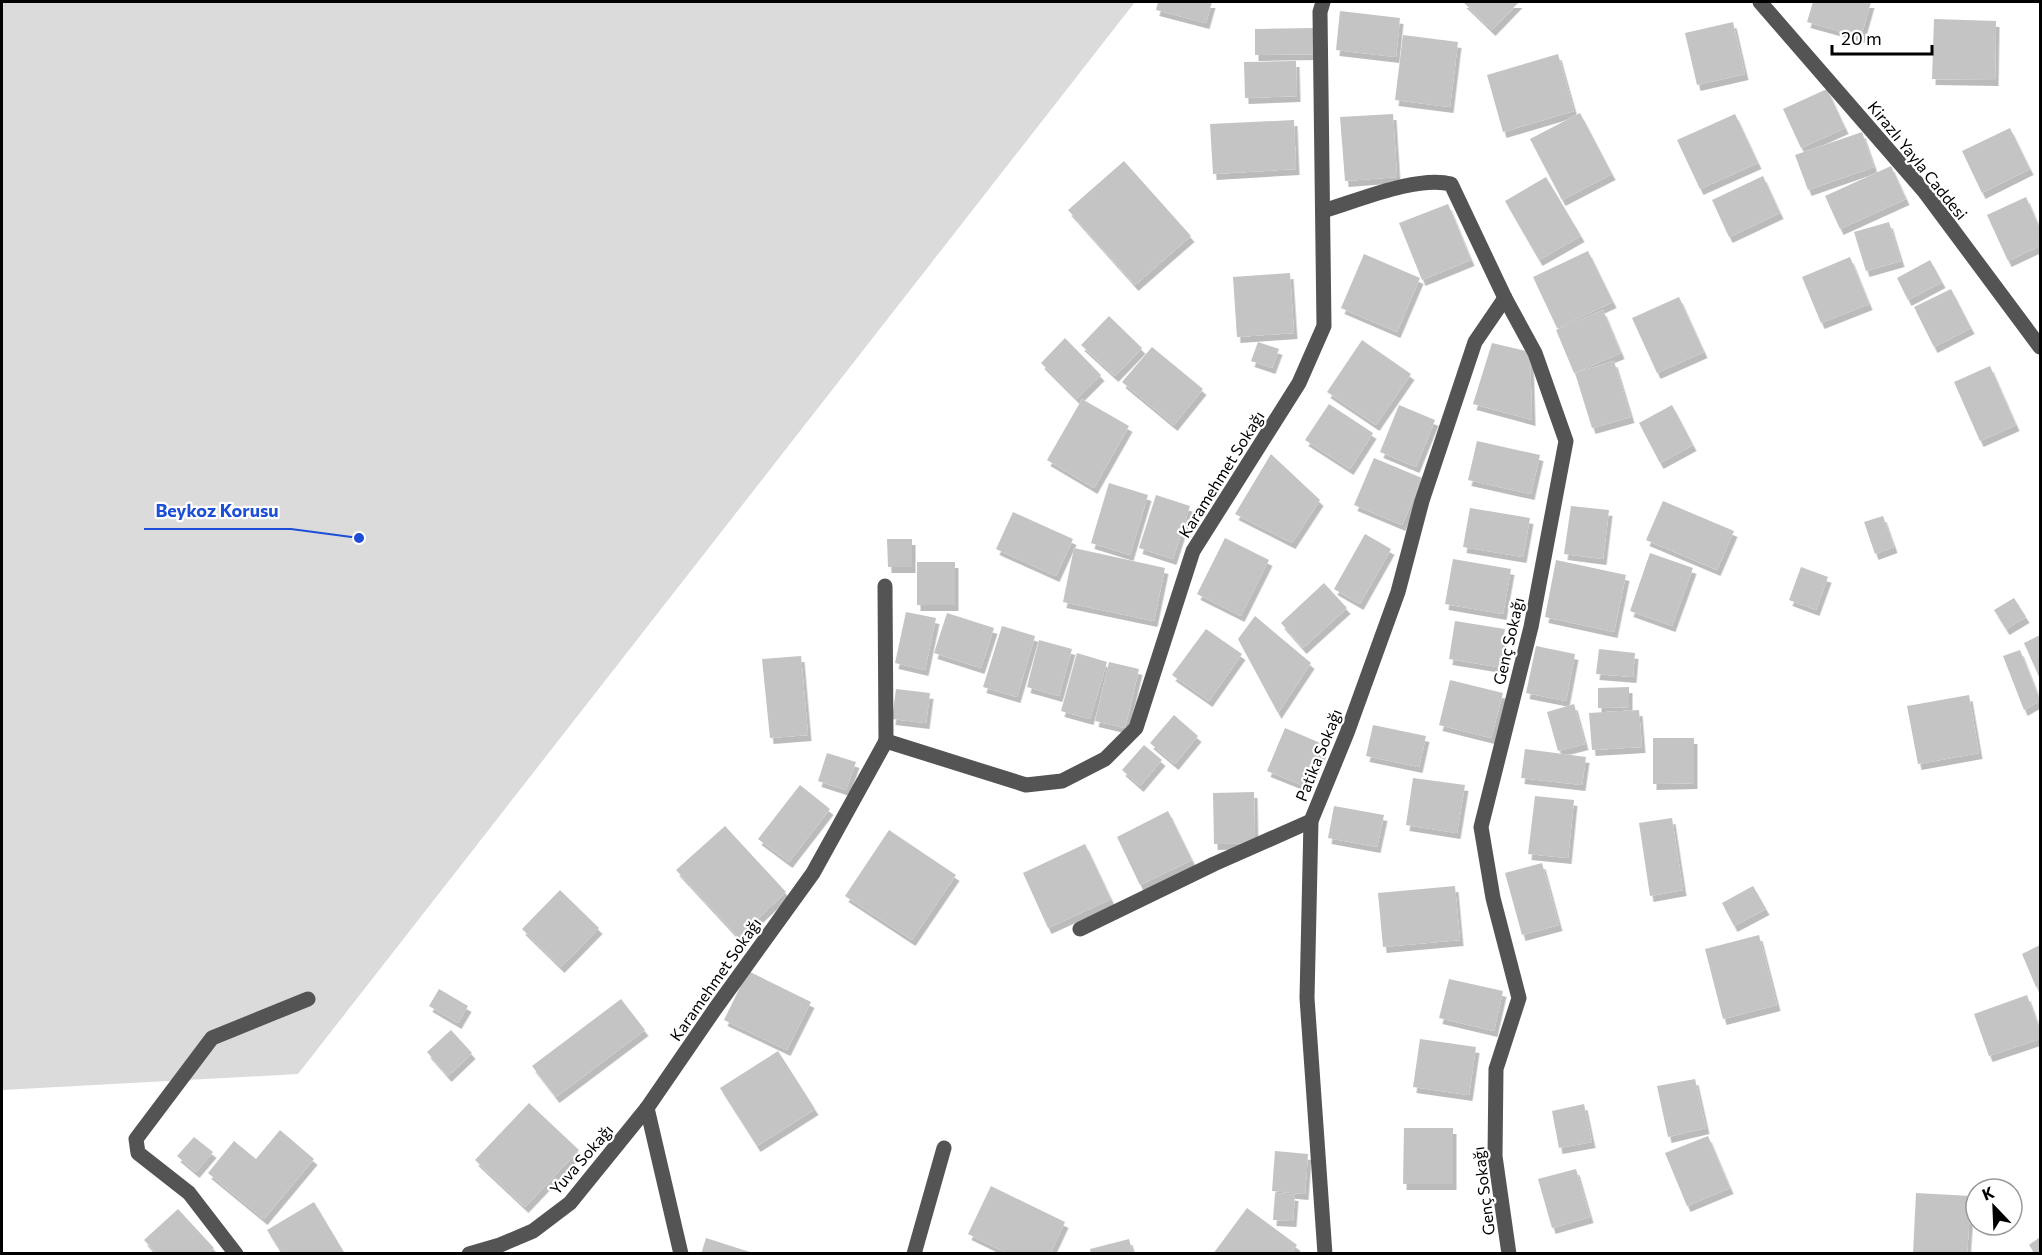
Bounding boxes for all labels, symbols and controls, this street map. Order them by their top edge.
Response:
scale bar [1832,18,1932,56]
text: 20 m [1841,27,1882,49]
street label: Kirazlı Yayla Caddesi [1864,97,1972,223]
street label: Karamehmet Sokağı [1174,407,1268,541]
callout: Beykoz Korusu [144,493,291,529]
text: Beykoz Korusu [155,499,279,521]
street label: Genç Sokağı [1489,595,1527,687]
street label: Patika Sokağı [1291,706,1345,804]
street label: Karamehmet Sokağı [665,914,765,1044]
street label: Yuva Sokağı [545,1120,617,1198]
street label: Genç Sokağı [1468,1146,1498,1236]
north arrow [1964,1177,2024,1237]
text: K [1979,1182,1997,1204]

